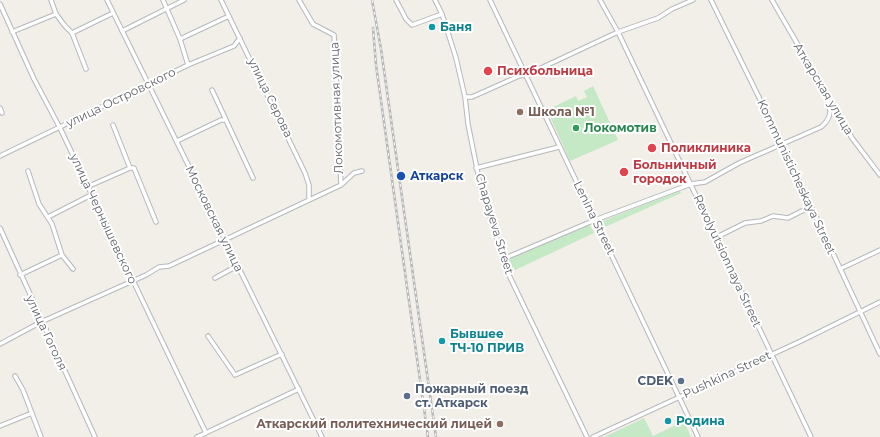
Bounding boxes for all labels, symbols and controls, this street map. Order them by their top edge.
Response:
place label: Баня [440,20,472,34]
marker: Баня [427,22,437,32]
street label: Аткарская улица [790,40,856,138]
street label: Локомотивная улица [327,42,347,174]
street label: улица Серова [245,56,295,140]
place label: Психбольница [497,64,593,78]
street label: улица Островского [64,65,178,131]
marker: Психбольница [482,65,494,77]
street label: Kommunisticheskaya Street [754,97,838,257]
place label: Школа №1 [528,105,595,119]
marker: Школа №1 [515,107,525,117]
place label: Локомотив [584,121,657,135]
marker: Локомотив [571,123,581,133]
place label: Поликлиника [661,141,751,155]
marker: Поликлиника [646,142,658,154]
street label: улица Чернышевского [66,151,140,287]
place label: Больничный городок [633,158,716,186]
street label: Московская улица [182,164,246,274]
marker: Больничный городок [618,166,630,178]
place label: Аткарск [410,169,463,183]
marker: Аткарск [395,170,407,182]
street label: Chapayeva Street [472,172,516,276]
street label: Lenina Street [570,179,618,257]
street label: Revolyutsionnaya Street [690,192,764,330]
street label: улица Гоголя [22,293,70,373]
place label: Бывшее ТЧ-10 ПРИВ [450,327,524,355]
marker: Бывшее ТЧ-10 ПРИВ [437,336,447,346]
street label: Pushkina Street [681,348,773,402]
place label: CDEK [637,374,673,388]
marker: CDEK [676,376,686,386]
place label: Пожарный поезд ст. Аткарск [415,382,528,410]
marker: Пожарный поезд ст. Аткарск [402,391,412,401]
place label: Родина [676,414,725,428]
marker: Родина [663,416,673,426]
place label: Аткарский политехнический лицей [256,417,492,431]
marker: Аткарский политехнический лицей [495,419,505,429]

